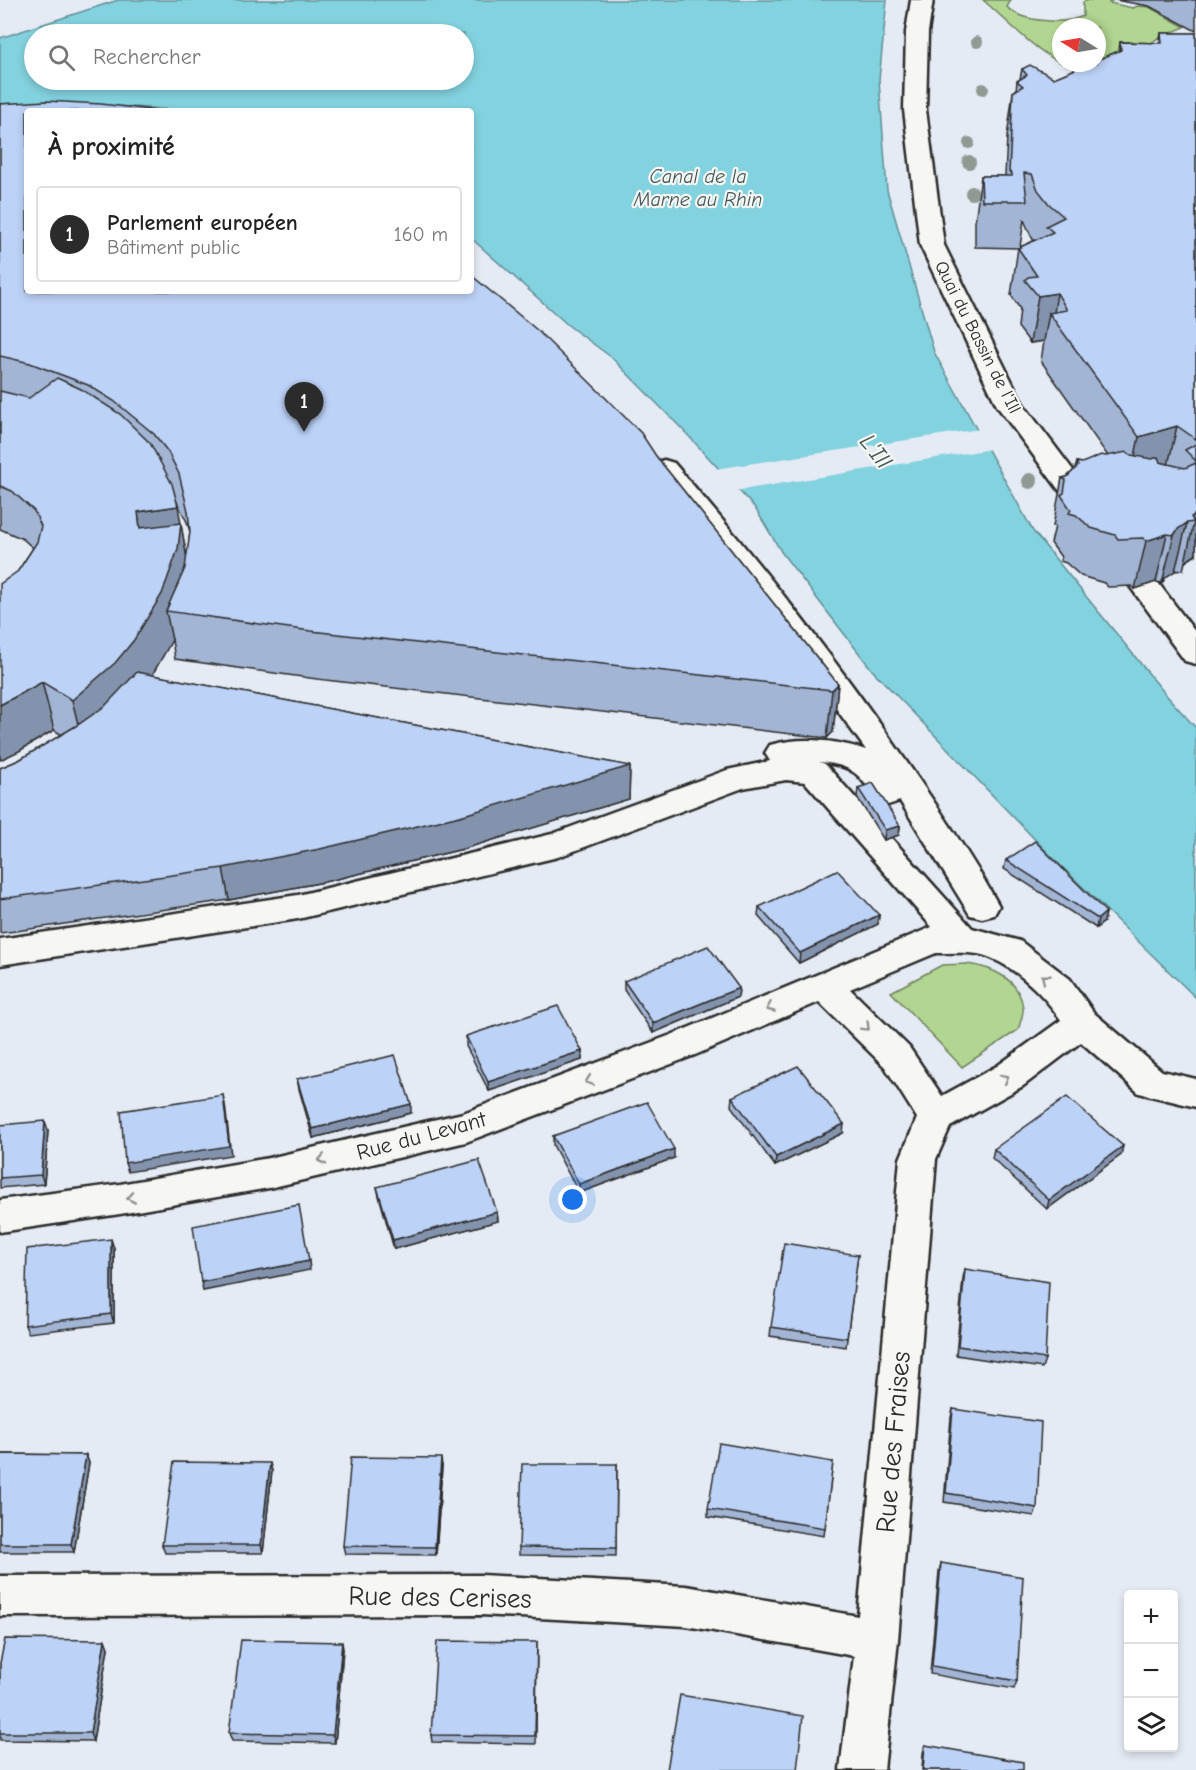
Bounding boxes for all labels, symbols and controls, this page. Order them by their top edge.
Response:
north arrow [1052,18,1106,72]
search box [24,24,474,90]
icon: search [45,41,78,74]
text: Rechercher [93,44,201,70]
text: À proximité [48,132,175,162]
water label: Canal de la Marne au Rhin [633,165,762,211]
text: Parlement européen [107,210,298,236]
text: 1 [66,223,73,246]
text: 160 m [394,223,448,246]
text: Bâtiment public [107,236,240,259]
street label: Quai du Bassin de l'Ill [930,257,1025,417]
pin: 1 [284,382,324,432]
water label: L'Ill [854,428,899,474]
one-way arrow [1041,975,1052,986]
one-way arrow [765,1001,776,1013]
one-way arrow [858,1019,869,1030]
one-way arrow [584,1073,594,1086]
one-way arrow [999,1074,1009,1086]
street label: Rue du Levant [354,1106,490,1166]
one-way arrow [317,1153,327,1166]
your location [558,1185,587,1214]
one-way arrow [126,1191,135,1203]
street label: Rue des Fraises [870,1350,917,1534]
street label: Rue des Cerises [348,1580,532,1615]
map controls [1124,1590,1178,1752]
button: + [1124,1590,1178,1644]
button: − [1124,1644,1178,1698]
button: layers [1124,1698,1178,1752]

